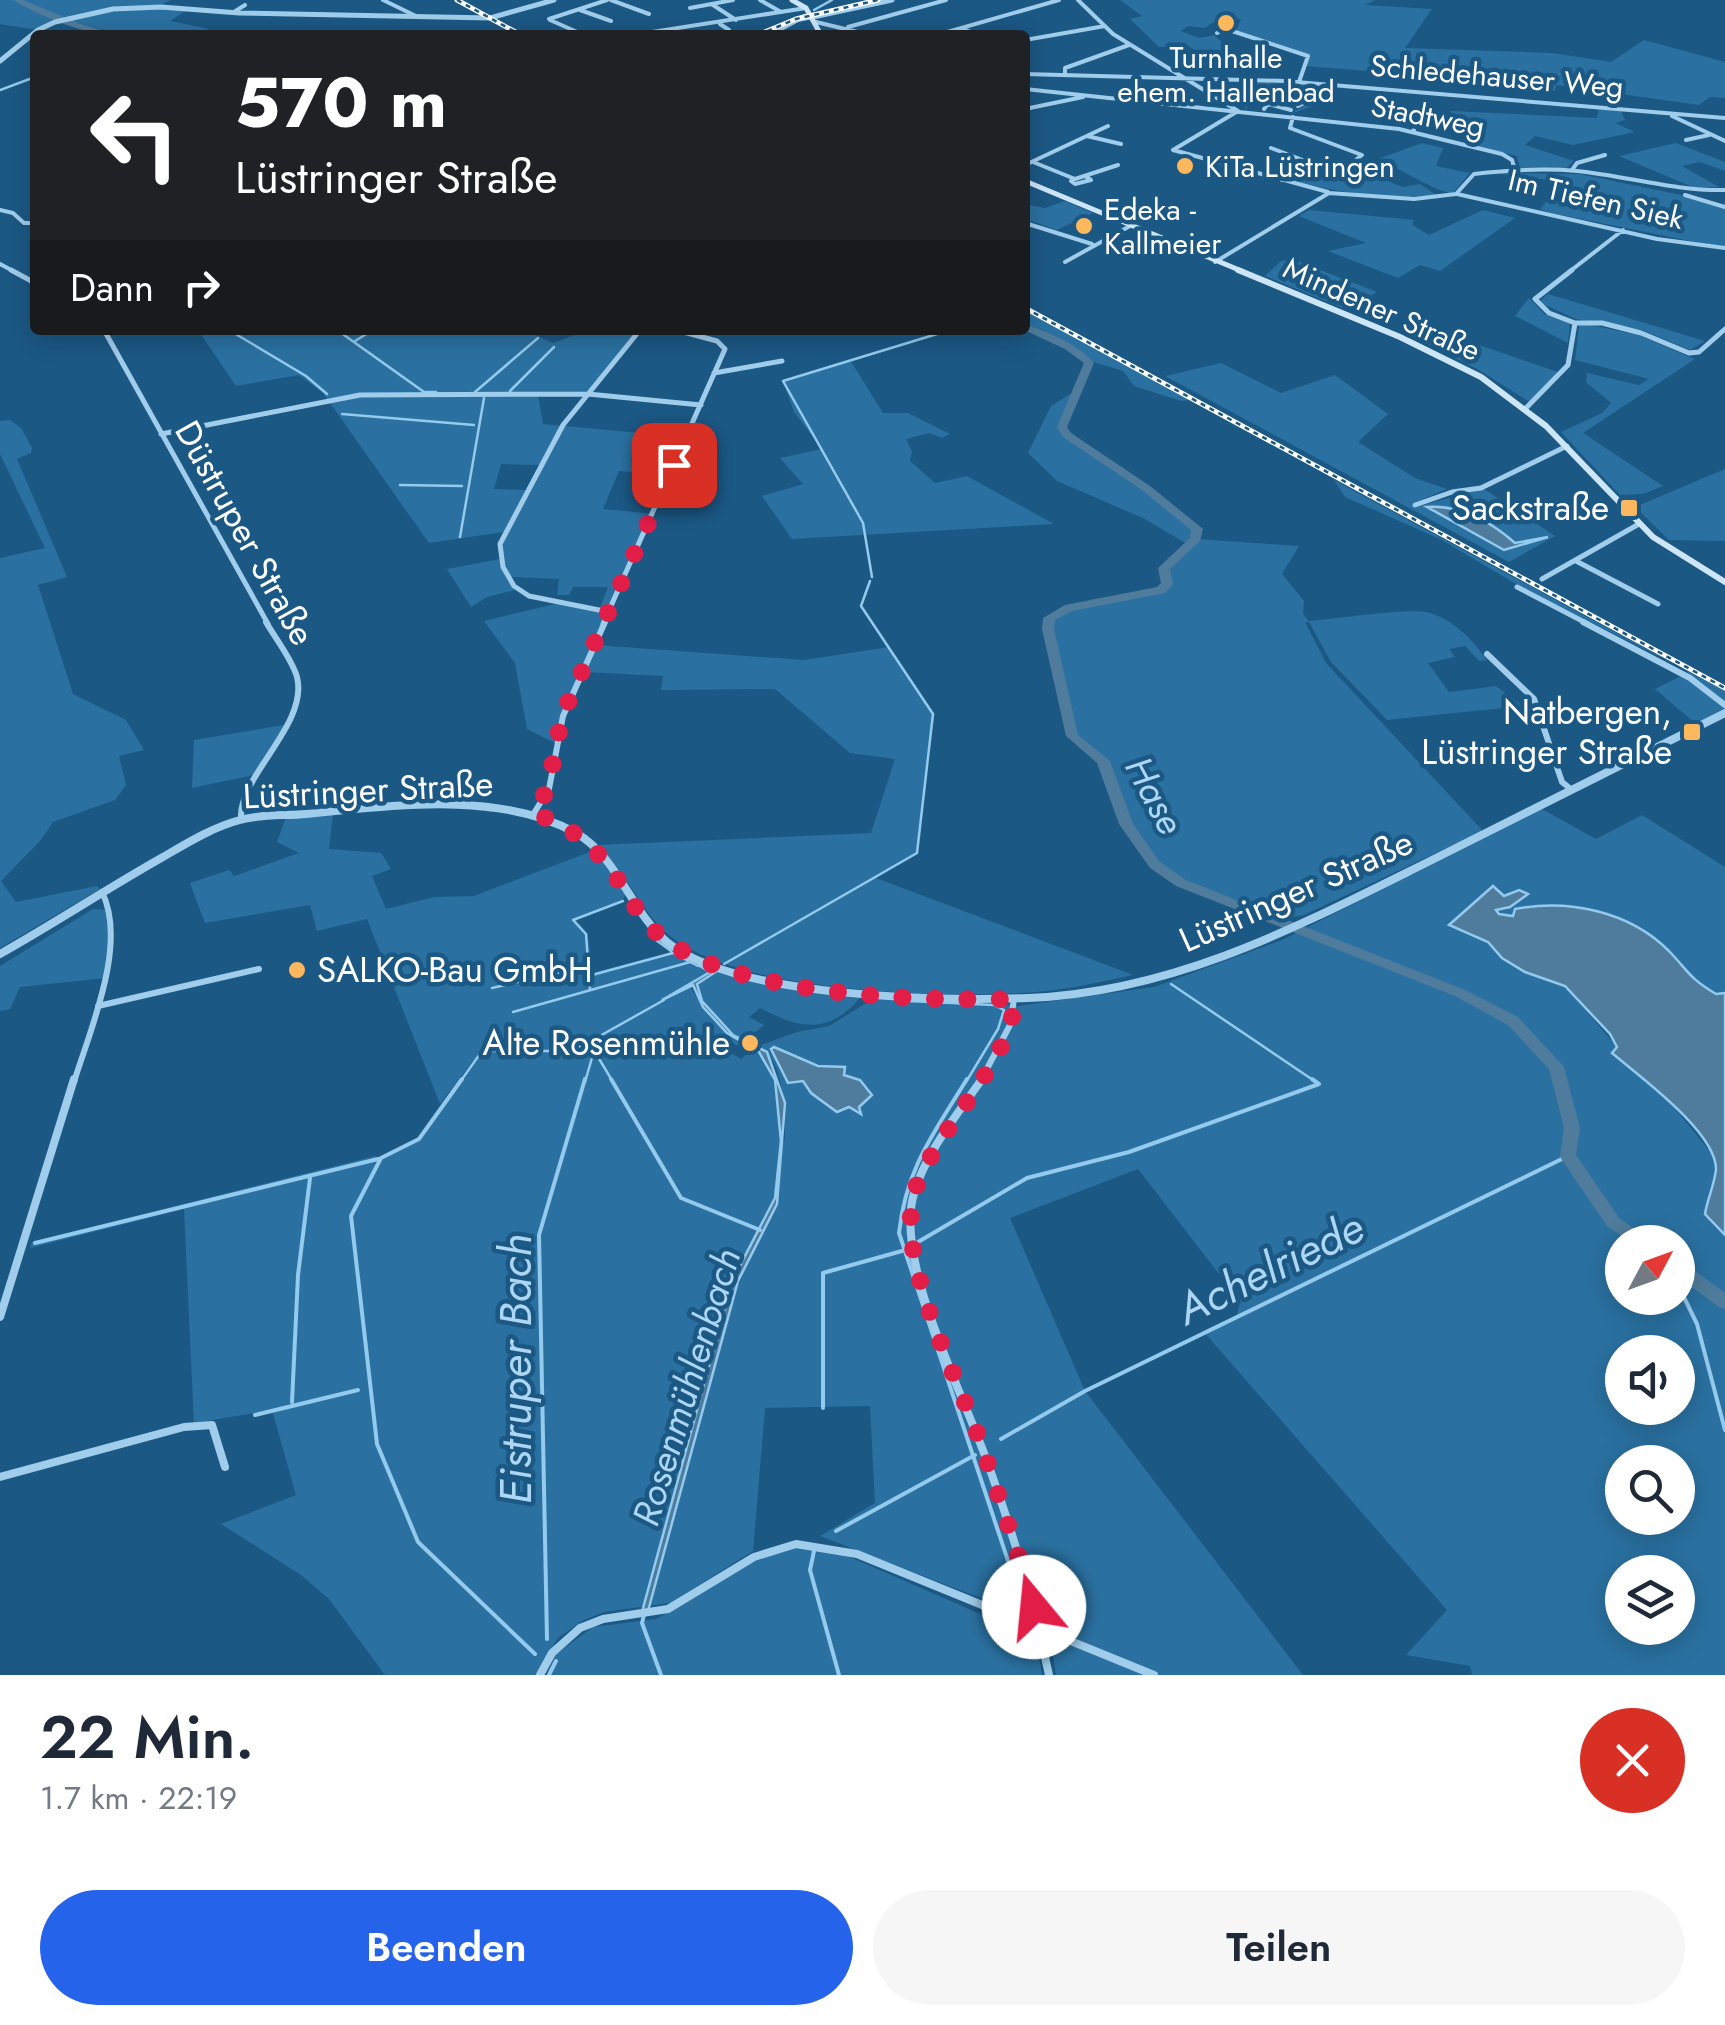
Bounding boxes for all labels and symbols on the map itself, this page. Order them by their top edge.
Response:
marker: Turnhalle ehem. Hallenbad [1215,12,1237,34]
place label: Turnhalle ehem. Hallenbad [1117,36,1335,113]
street label: Schledehauser Weg [1369,44,1625,108]
street label: Stadtweg [1368,84,1488,148]
place label: KiTa Lüstringen [1205,145,1395,188]
marker: KiTa Lüstringen [1174,155,1196,177]
street label: Im Tiefen Siek [1504,158,1689,240]
place label: Edeka - Kallmeier [1104,188,1222,265]
marker: Edeka - Kallmeier [1073,215,1095,237]
street label: Mindener Straße [1277,246,1487,372]
street label: Düstruper Straße [163,412,327,654]
pin [632,423,717,508]
place label: Sackstraße [1452,483,1609,533]
marker: Sackstraße [1618,497,1640,519]
place label: Natbergen, Lüstringer Straße [1421,687,1672,777]
marker: Natbergen, Lüstringer Straße [1681,721,1703,743]
water label: Hase [1112,746,1198,844]
street label: Lüstringer Straße [241,758,495,822]
street label: Lüstringer Straße [1171,817,1421,965]
place label: SALKO-Bau GmbH [317,945,593,995]
marker: SALKO-Bau GmbH [286,959,308,981]
place label: Alte Rosenmühle [483,1018,730,1068]
marker: Alte Rosenmühle [739,1032,761,1054]
water label: Achelriede [1163,1194,1375,1342]
north arrow [1605,1225,1695,1315]
water label: Eistruper Bach [483,1234,548,1504]
water label: Rosenmühlenbach [618,1242,754,1532]
position arrow [982,1555,1086,1659]

